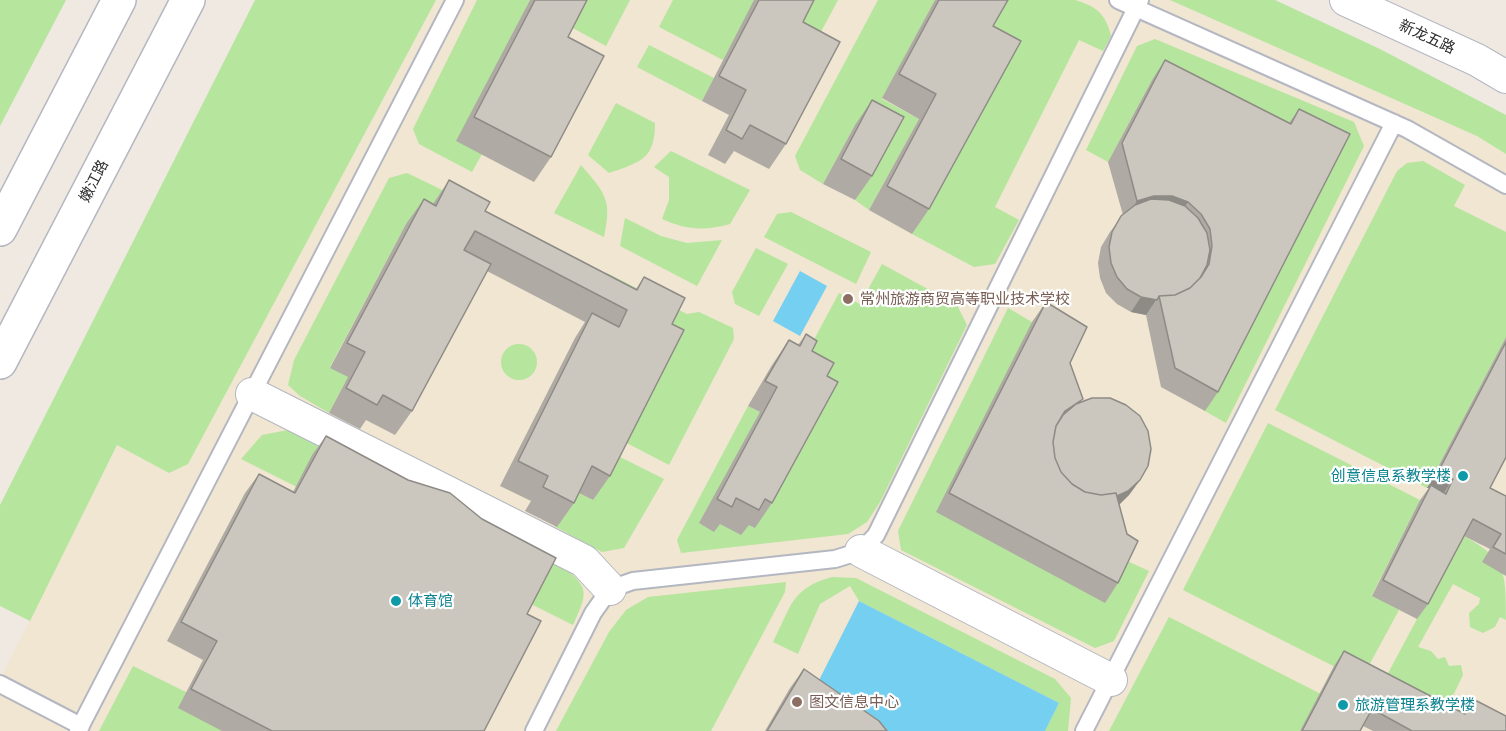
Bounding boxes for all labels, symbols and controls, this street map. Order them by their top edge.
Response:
street label: 新龙五路 [1396,16,1458,58]
street label: 嫩江路 [76,157,112,205]
place label: 常州旅游商贸高等职业技术学校 [860,290,1070,308]
marker: 常州旅游商贸高等职业技术学校 [841,292,855,306]
place label: 创意信息系教学楼 [1331,467,1451,485]
marker: 创意信息系教学楼 [1456,469,1470,483]
place label: 体育馆 [408,592,453,610]
marker: 体育馆 [389,594,403,608]
place label: 图文信息中心 [809,693,899,711]
marker: 图文信息中心 [790,695,804,709]
place label: 旅游管理系教学楼 [1355,696,1475,714]
marker: 旅游管理系教学楼 [1336,698,1350,712]

